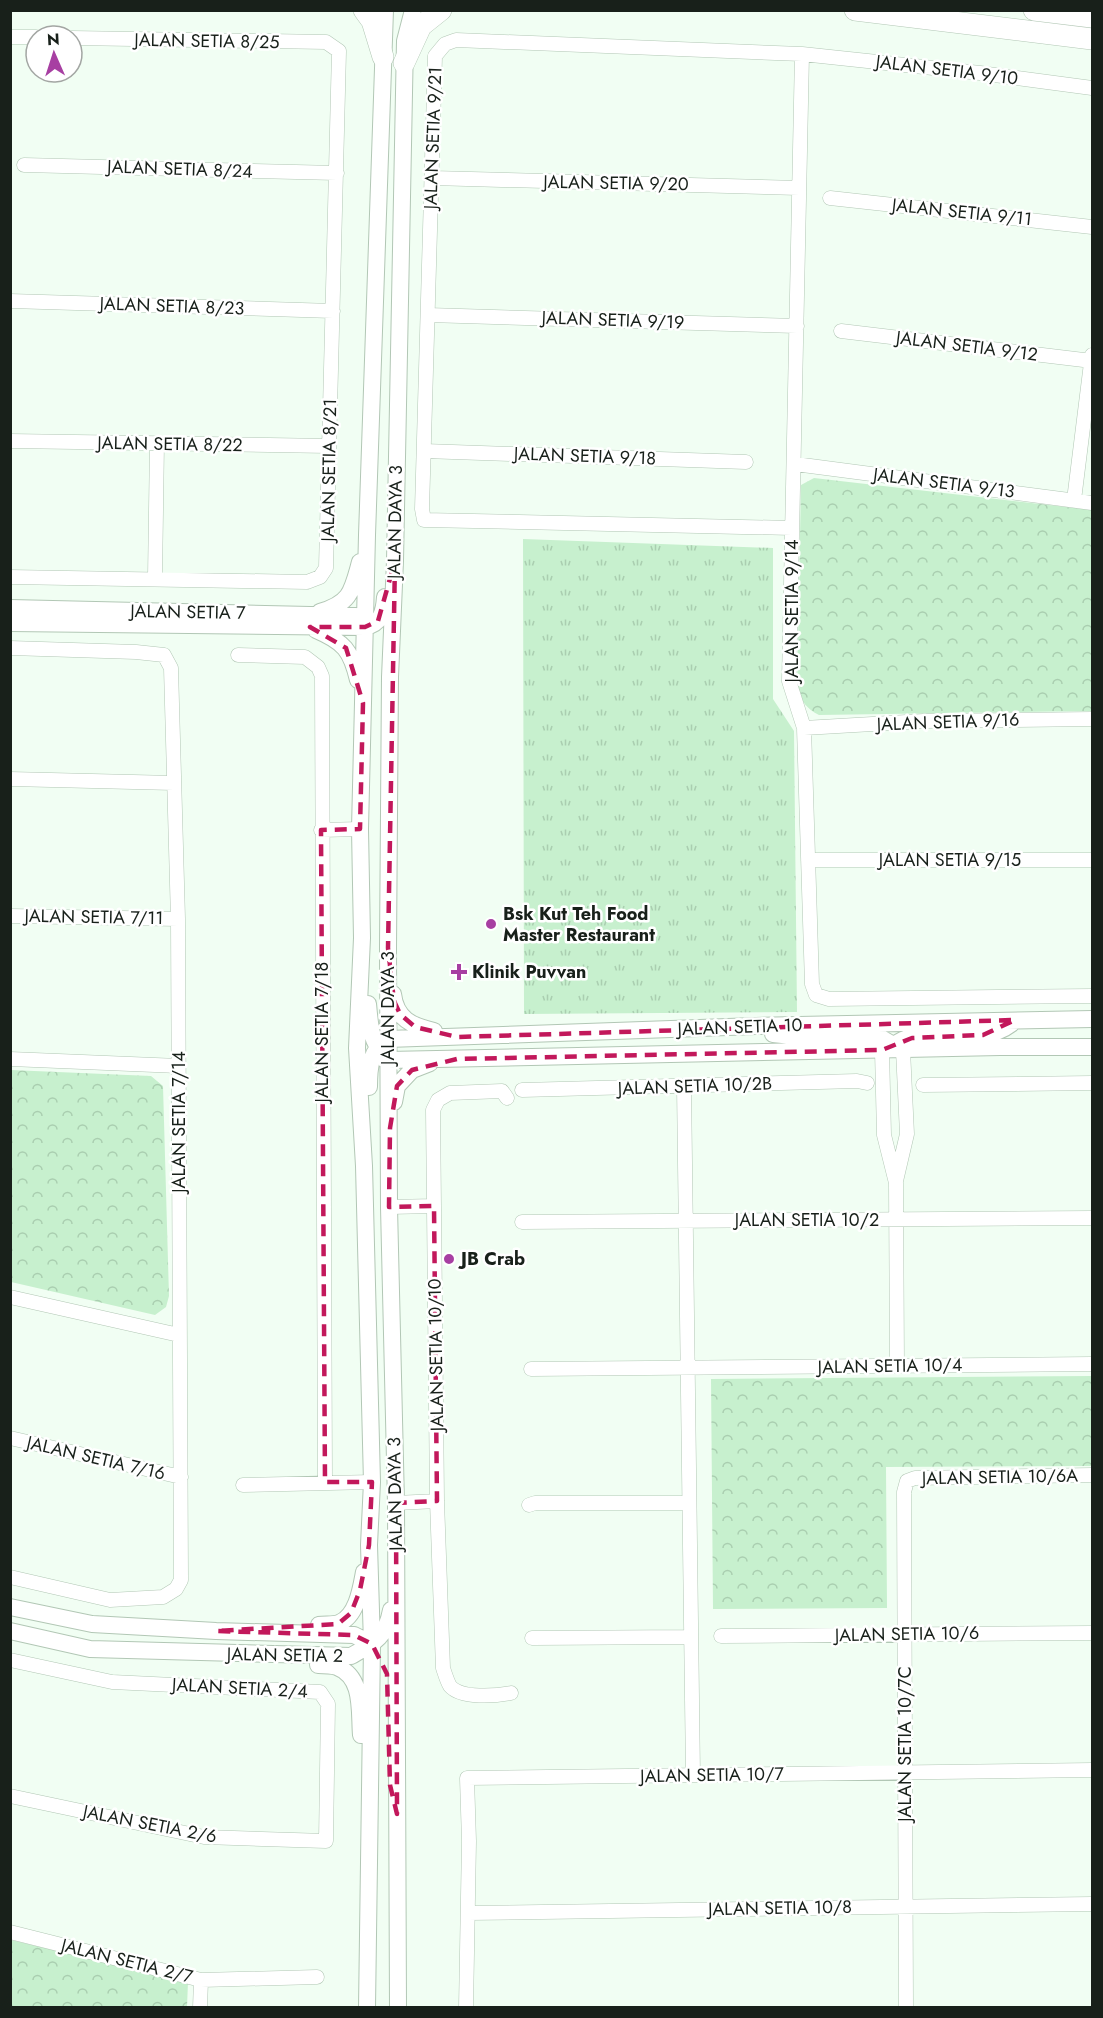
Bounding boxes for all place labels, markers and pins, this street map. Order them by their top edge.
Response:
place label: Bsk Kut Teh Food Master Restaurant [503,901,655,948]
marker: Bsk Kut Teh Food Master Restaurant [484,917,498,931]
place label: Klinik Puvvan [472,959,586,985]
marker: Klinik Puvvan [450,963,468,981]
place label: JB Crab [458,1246,525,1272]
marker: JB Crab [442,1252,456,1266]

